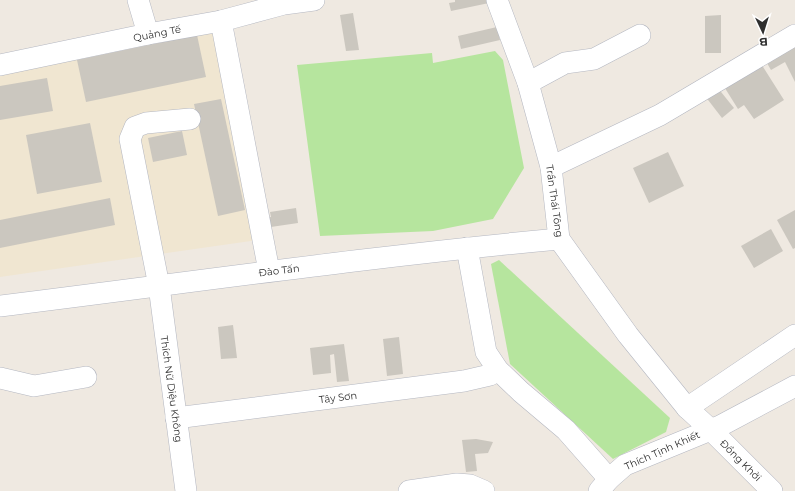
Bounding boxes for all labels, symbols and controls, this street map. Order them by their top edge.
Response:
north arrow [743,12,783,52]
street label: Quảng Tế [132,22,183,44]
text: B [759,35,768,49]
street label: Trần Thái Tông [543,164,566,238]
street label: Đào Tấn [258,262,300,279]
street label: Thích Nữ Diệu Không [158,335,185,443]
street label: Tây Sơn [318,389,358,406]
street label: Thích Tịnh Khiết [622,428,702,473]
street label: Đồng Khởi [717,437,764,484]

